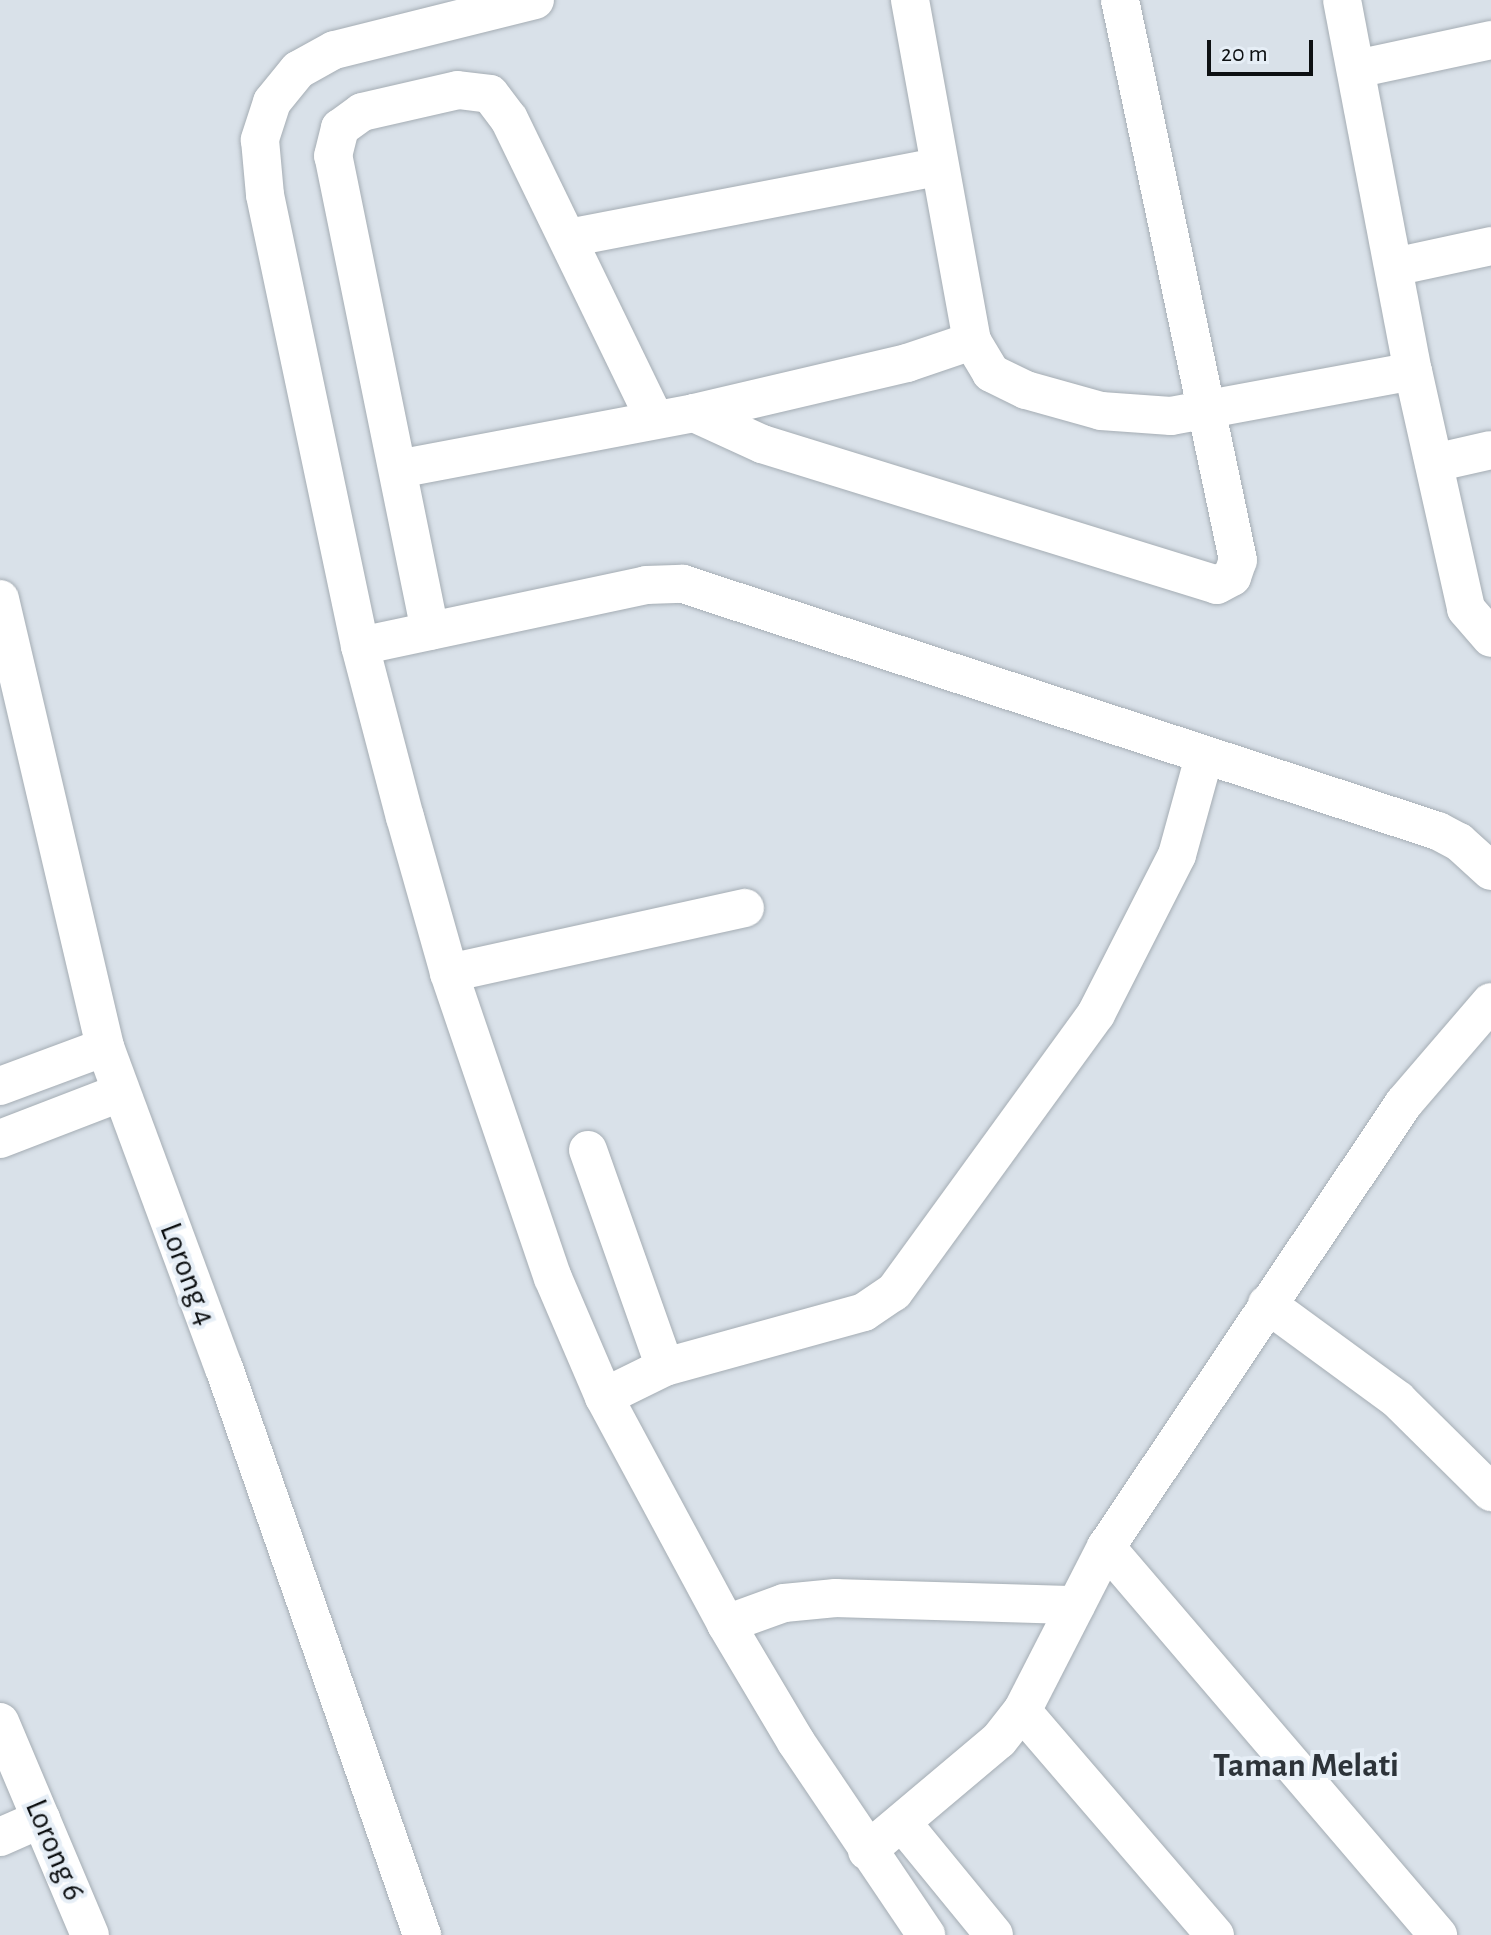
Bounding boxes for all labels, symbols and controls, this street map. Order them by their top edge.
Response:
scale bar [1211,24,1317,74]
text: 20 m [1221,42,1268,66]
street label: Lorong 4 [151,1217,225,1331]
district label: Taman Melati [1213,1747,1399,1787]
street label: Lorong 6 [17,1794,93,1906]

